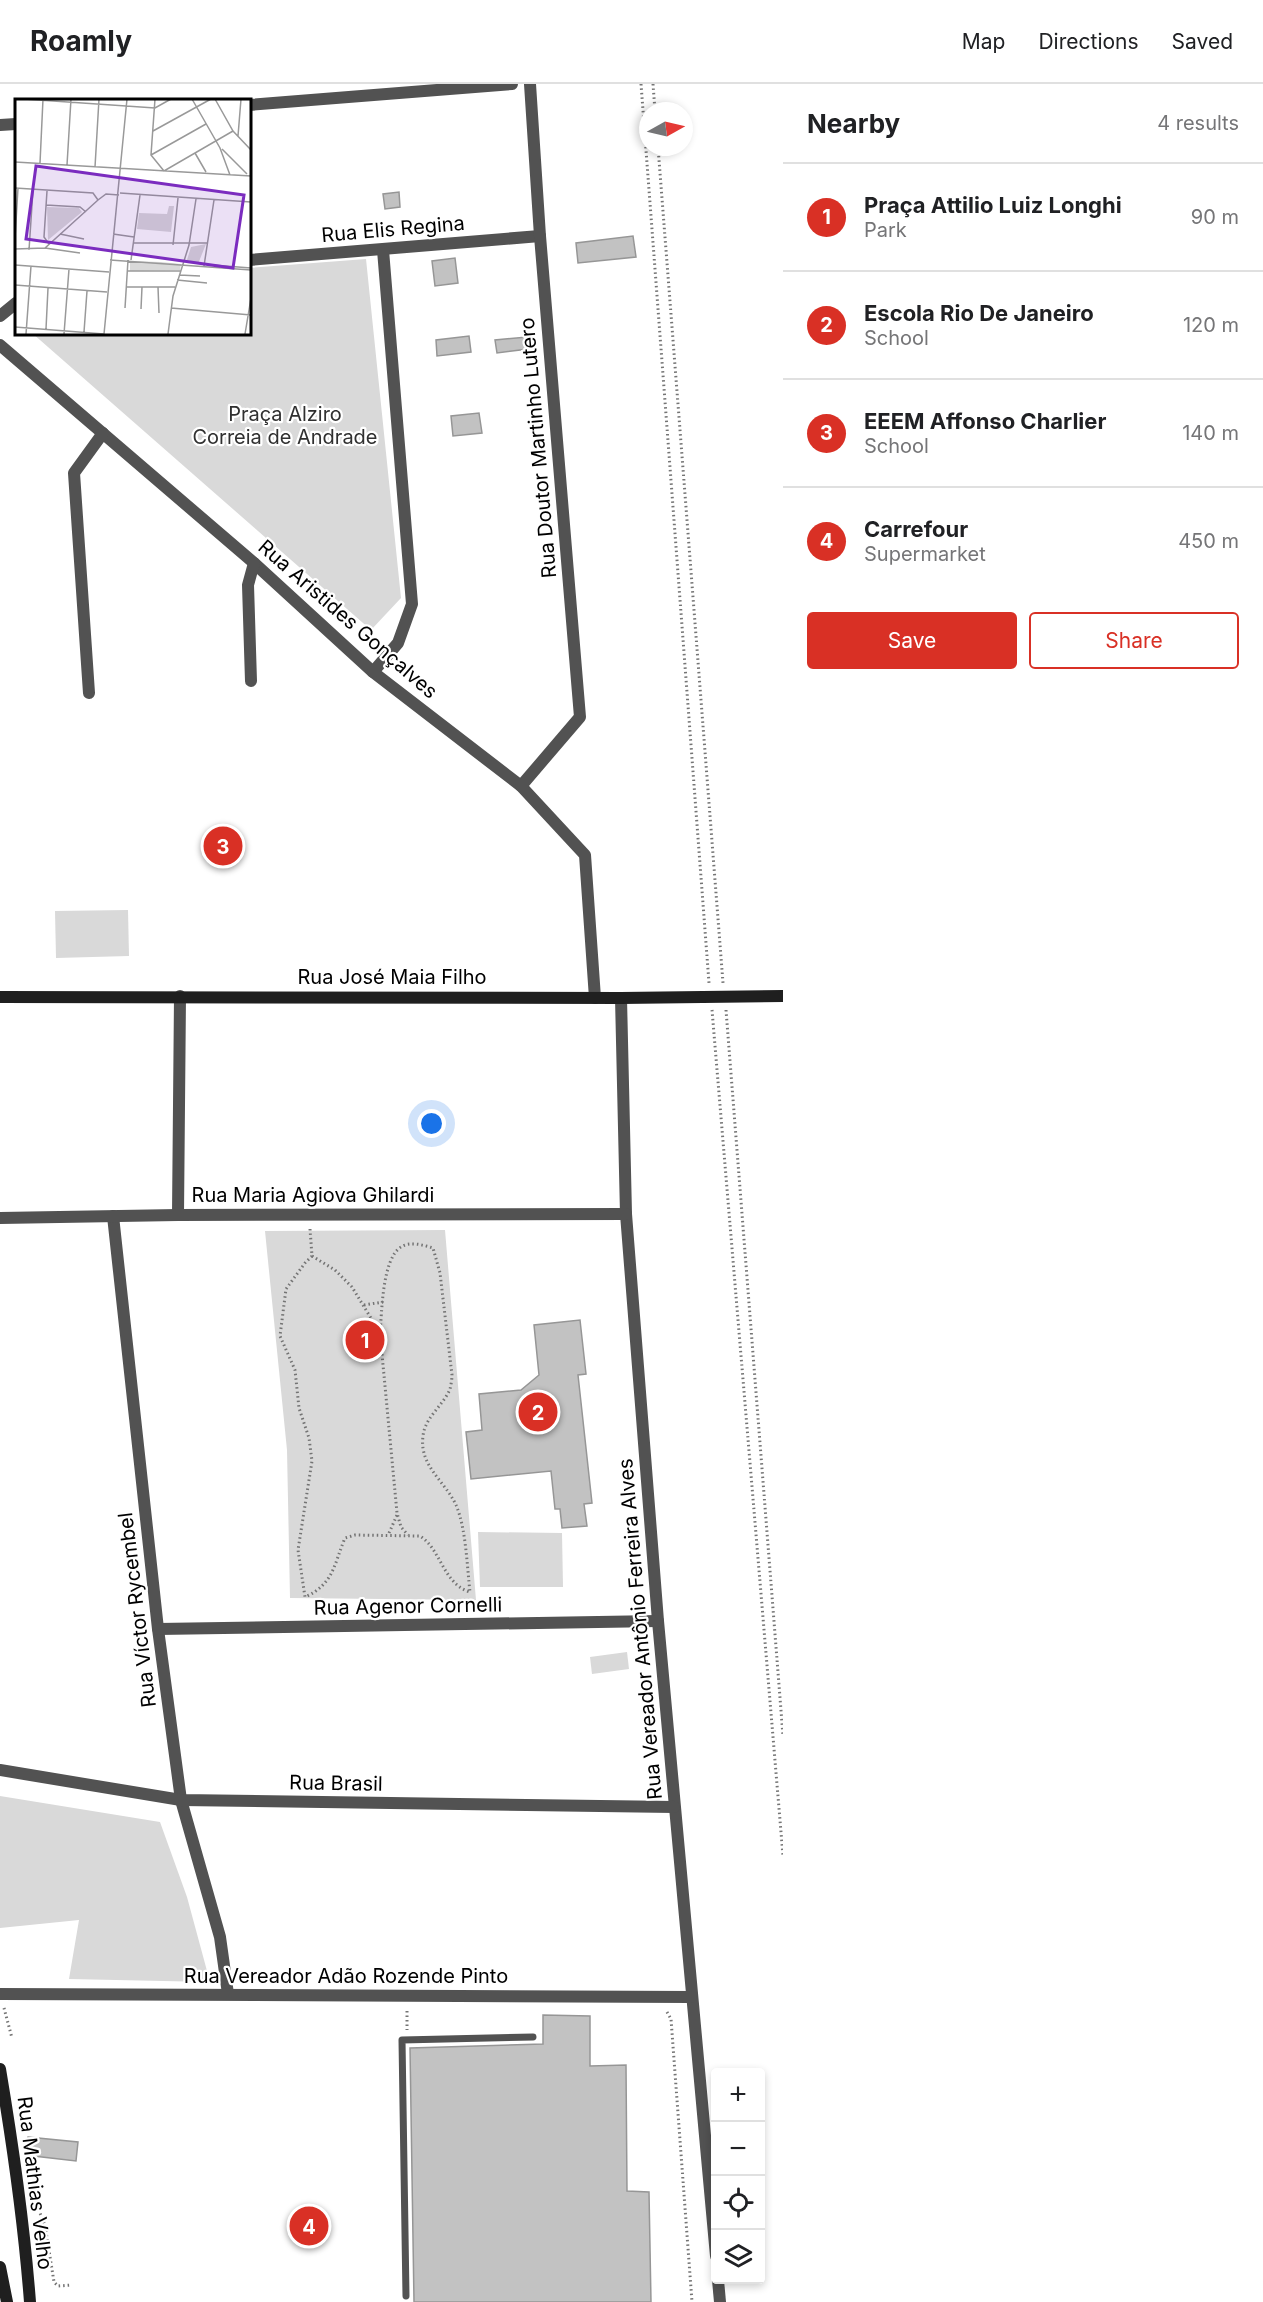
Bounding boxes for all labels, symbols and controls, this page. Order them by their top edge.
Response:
text: Roamly [30,24,132,58]
text: Map [962,29,1005,54]
text: Directions [1038,29,1139,54]
text: Saved [1172,29,1233,54]
inset map [15,99,250,334]
north arrow [639,102,693,156]
text: Nearby [807,108,900,139]
text: 4 results [1157,111,1239,135]
text: Praça Attilio Luiz Longhi [864,192,1122,218]
text: 1 [822,205,831,229]
text: 90 m [1191,205,1239,229]
street label: Rua Elis Regina [320,211,466,247]
text: Park [864,218,907,242]
text: Escola Rio De Janeiro [864,300,1094,326]
text: 2 [820,313,833,337]
text: 120 m [1183,313,1239,337]
street label: Rua Doutor Martinho Lutero [515,317,561,579]
text: School [864,326,929,350]
park label: Praça Alziro Correia de Andrade [192,402,378,449]
text: EEEM Affonso Charlier [864,408,1106,434]
text: 3 [820,421,833,445]
text: 140 m [1182,421,1239,445]
text: School [864,434,929,458]
text: Carrefour [864,516,968,542]
text: 4 [820,529,833,553]
text: 450 m [1178,529,1239,553]
street label: Rua Aristides Gonçalves [253,535,443,703]
text: Supermarket [864,542,986,566]
button: Save [807,612,1017,669]
button: Share [1029,612,1239,669]
pin: 3 [204,824,242,868]
street label: Rua José Maia Filho [297,965,487,989]
your location [417,1109,446,1138]
street label: Rua Maria Agiova Ghilardi [192,1183,434,1207]
pin: 1 [346,1318,385,1362]
pin: 2 [518,1390,558,1434]
street label: Rua Vereador Antônio Ferreira Alves [613,1457,667,1801]
street label: Rua Víctor Rycembel [113,1511,161,1709]
street label: Rua Agenor Cornelli [313,1592,503,1620]
street label: Rua Brasil [289,1770,383,1796]
street label: Rua Vereador Adão Rozende Pinto [184,1964,508,1988]
map controls [711,2068,765,2284]
button: + [711,2068,765,2122]
street label: Rua Mathias Velho [12,2095,58,2271]
button: − [711,2122,765,2176]
button: locate [711,2176,765,2230]
pin: 4 [290,2204,328,2248]
button: layers [711,2230,765,2284]

